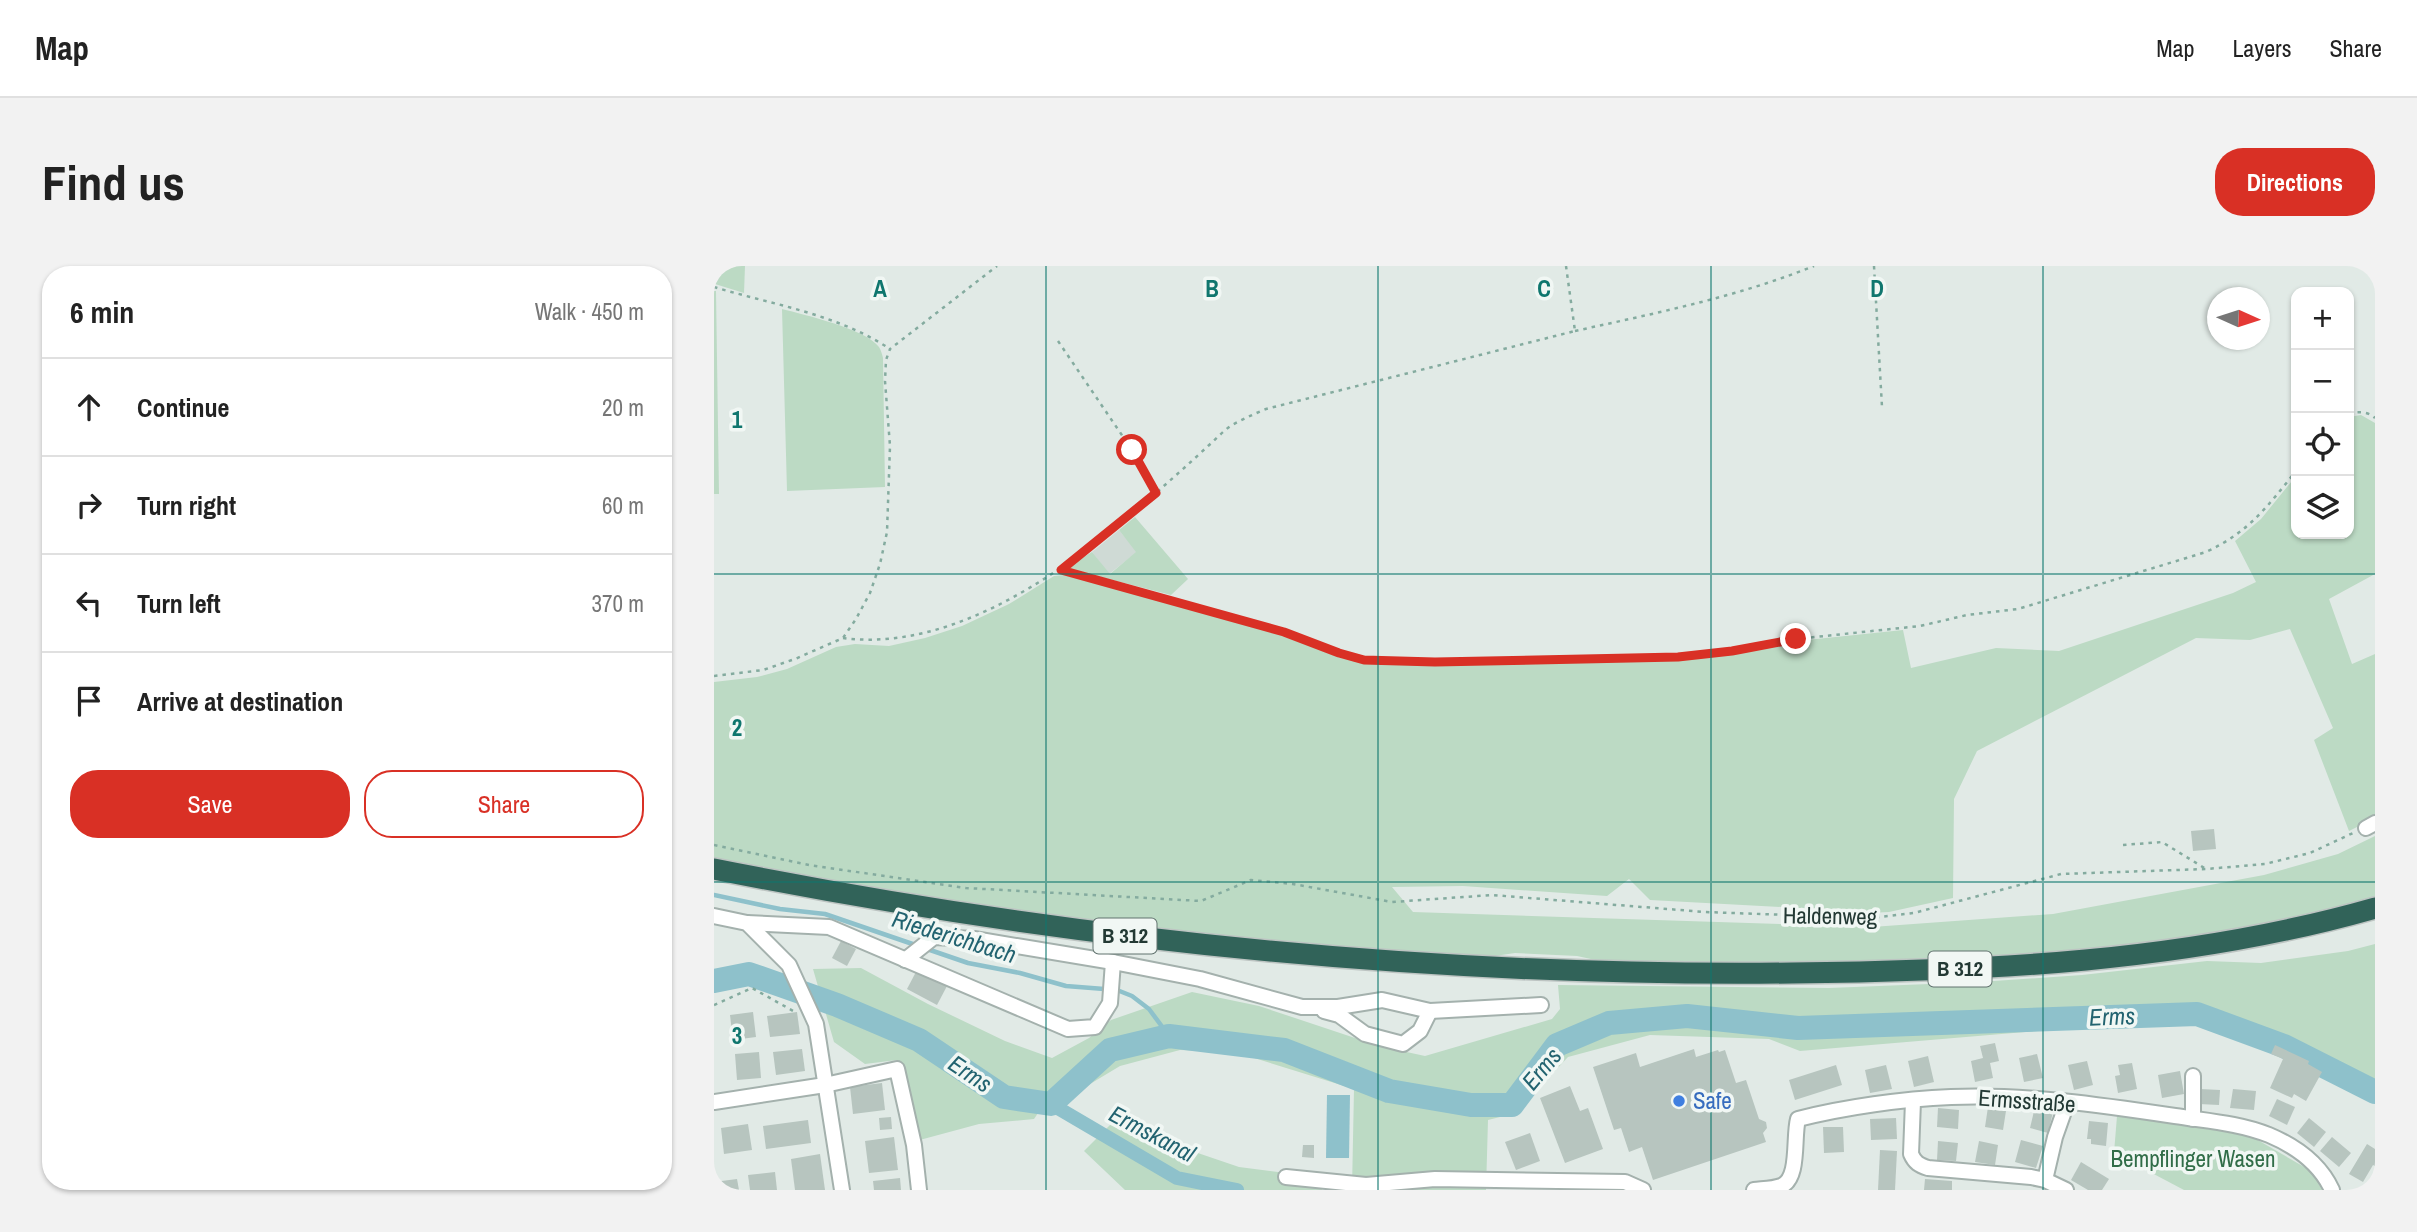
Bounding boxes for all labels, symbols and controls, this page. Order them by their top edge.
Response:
text: Map [35,26,89,70]
text: Map [2156,32,2194,64]
text: Layers [2232,32,2291,64]
text: Share [2329,32,2382,64]
button: Directions [2215,148,2375,216]
text: Find us [42,149,185,215]
text: A [873,273,887,304]
text: B [1205,273,1219,304]
text: C [1537,273,1551,304]
text: D [1870,273,1884,304]
north arrow [2207,287,2270,350]
map controls [2291,287,2354,539]
button: + [2291,287,2354,350]
text: 6 min [70,292,134,332]
text: Walk · 450 m [535,296,644,327]
button: − [2291,350,2354,413]
icon: ahead [70,388,108,426]
text: Continue [137,390,229,425]
text: 20 m [602,392,644,423]
text: 1 [732,404,743,435]
button: locate [2291,413,2354,476]
route start [1116,434,1147,465]
button: layers [2291,476,2354,539]
icon: right [70,486,108,524]
text: Turn right [137,488,236,523]
text: 60 m [602,490,644,521]
icon: left [70,584,108,622]
text: Turn left [137,586,221,621]
text: 370 m [592,588,644,619]
route end [1780,623,1811,654]
icon: arrive [70,682,108,720]
text: Arrive at destination [137,684,343,719]
text: 2 [732,712,742,743]
button: Save [70,770,350,838]
button: Share [364,770,644,838]
street label: Haldenweg [1783,899,1878,932]
water label: Riederichbach [888,902,1020,970]
road number: B 312 [1094,918,1156,954]
road number: B 312 [1928,952,1992,986]
water label: Erms [2088,999,2136,1033]
text: 3 [732,1020,742,1051]
water label: Erms [1514,1040,1568,1096]
water label: Erms [943,1047,999,1099]
street label: Ermsstraße [1977,1082,2077,1119]
place label: Safe [1693,1085,1732,1116]
marker: Safe [1671,1093,1687,1109]
water label: Ermskanal [1104,1097,1202,1169]
park label: Bempflinger Wasen [2111,1143,2275,1174]

